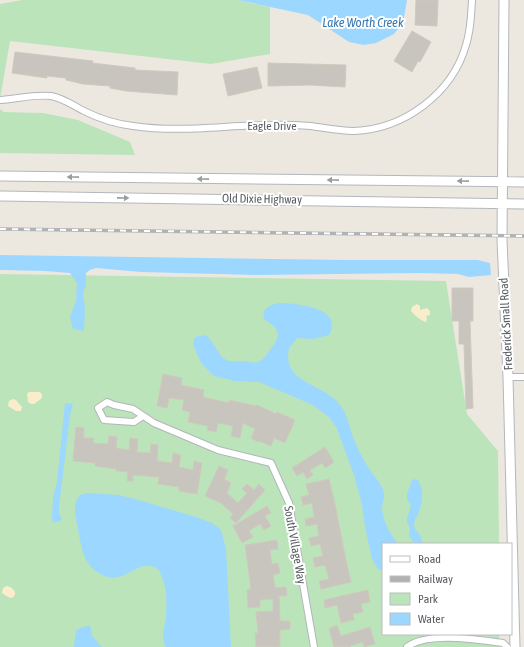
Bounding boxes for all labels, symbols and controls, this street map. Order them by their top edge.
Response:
water label: Lake Worth Creek [322,15,404,30]
street label: Eagle Drive [247,119,297,133]
one-way arrow [66,174,79,180]
one-way arrow [196,176,209,182]
one-way arrow [326,177,339,183]
one-way arrow [457,178,469,185]
street label: Old Dixie Highway [222,191,302,207]
one-way arrow [117,194,129,201]
street label: Frederick Small Road [497,277,515,371]
street label: South Village Way [281,505,309,585]
legend [382,543,512,635]
text: Road [418,552,441,566]
text: Railway [418,572,453,586]
text: Park [418,592,439,606]
text: Water [418,612,445,626]

